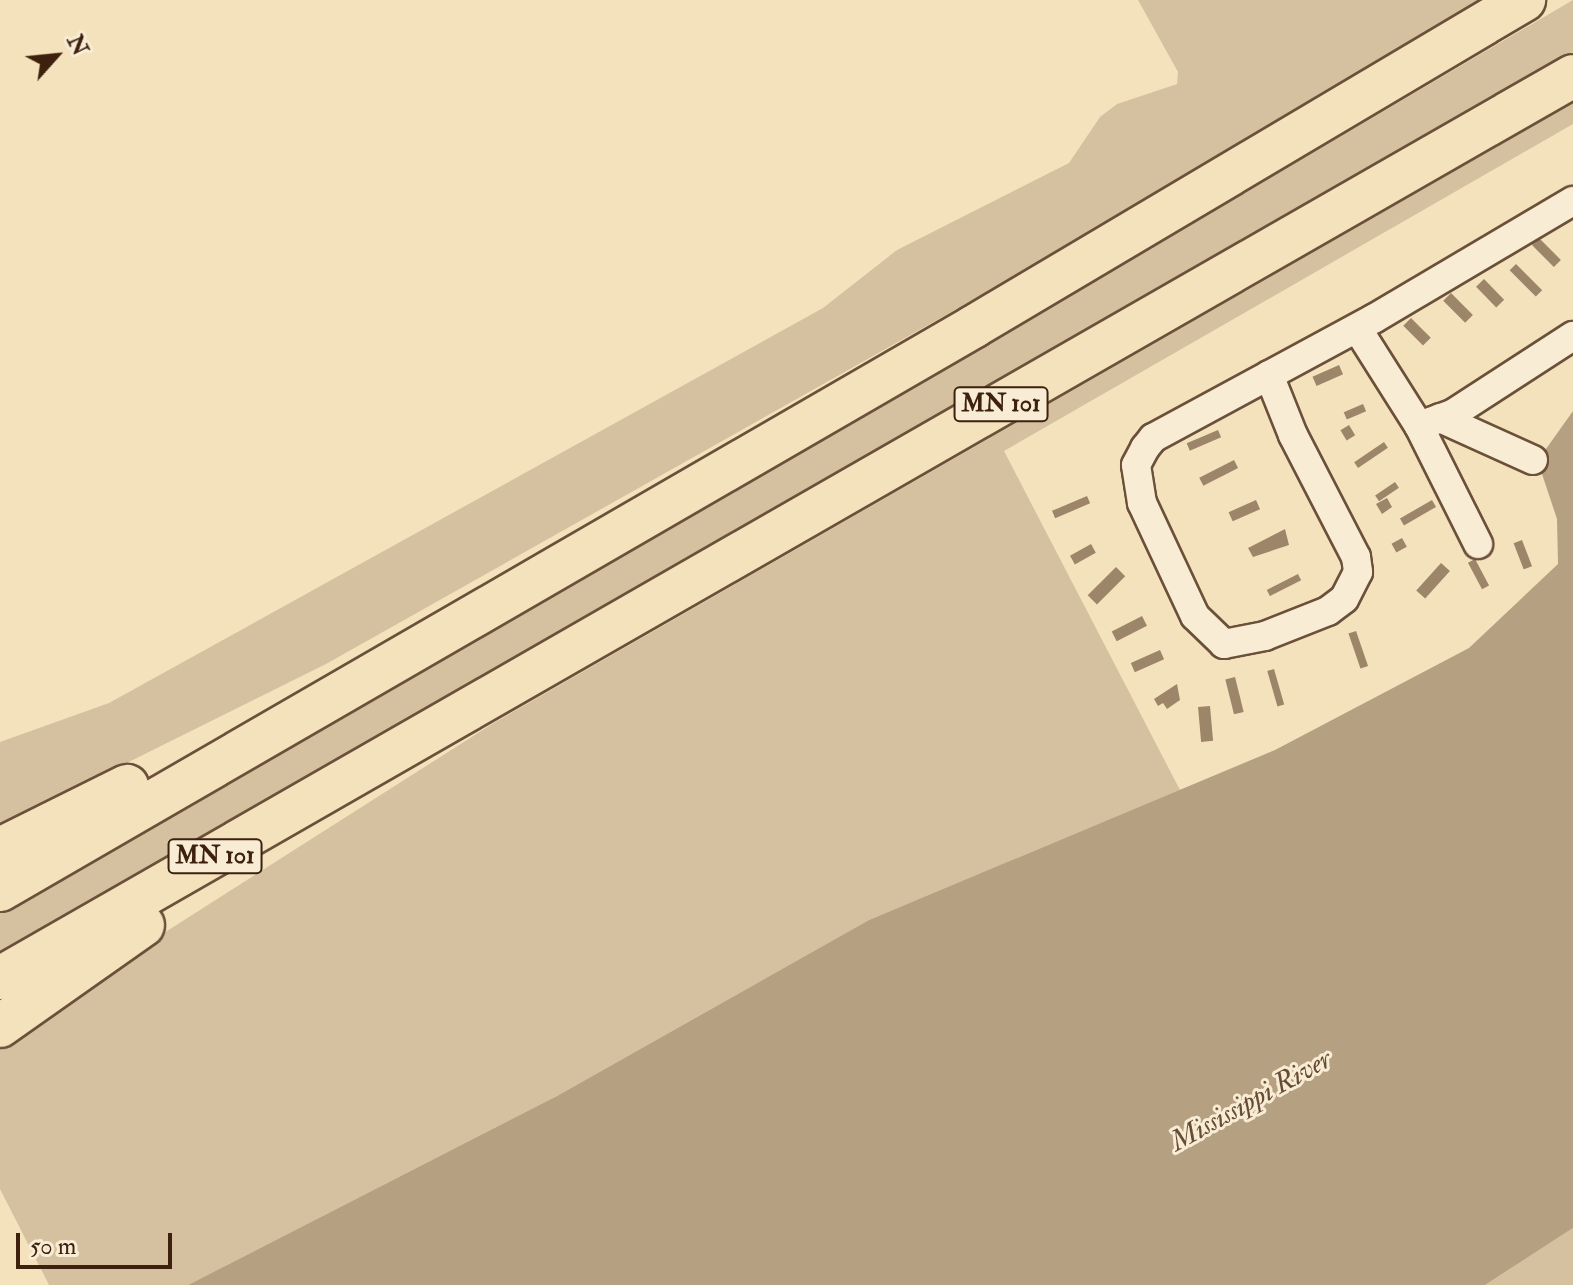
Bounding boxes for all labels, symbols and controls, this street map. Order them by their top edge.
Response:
north arrow [16,16,96,96]
text: N [60,30,94,60]
road number: MN 101 [953,384,1049,424]
road number: MN 101 [167,836,263,876]
water label: Mississippi River [1164,1043,1338,1159]
scale bar [20,1217,176,1267]
text: 50 m [30,1231,76,1262]

